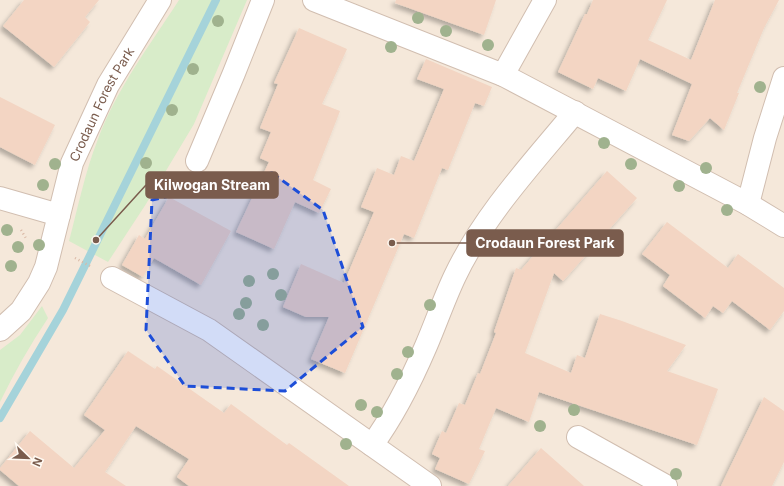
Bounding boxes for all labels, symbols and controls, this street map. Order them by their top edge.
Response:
street label: Crodaun Forest Park [66,44,137,164]
callout: Kilwogan Stream [146,172,278,198]
text: Kilwogan Stream [154,176,270,193]
callout: Crodaun Forest Park [467,230,623,256]
text: Crodaun Forest Park [475,234,616,251]
north arrow [8,438,48,478]
text: N [29,455,45,469]

